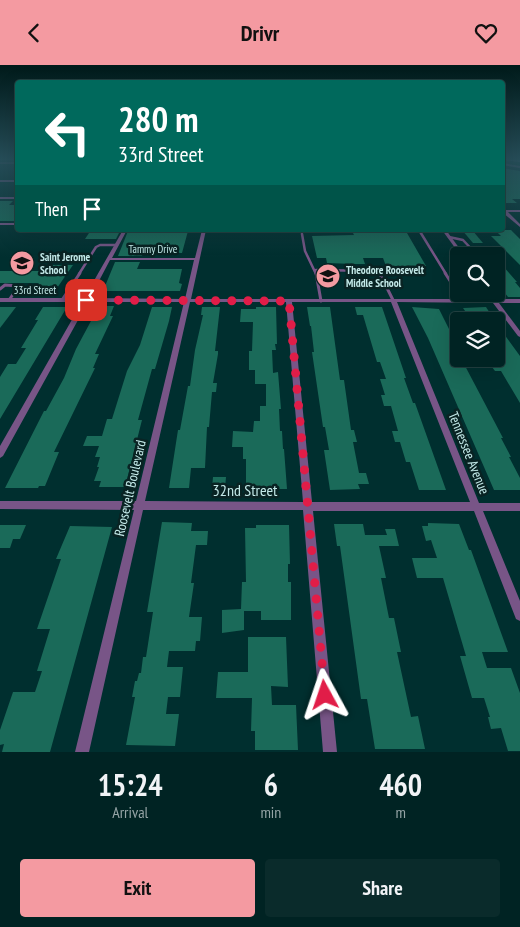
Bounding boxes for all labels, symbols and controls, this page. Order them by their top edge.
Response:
icon: back [20,19,48,47]
text: Drivr [241,19,279,47]
icon: heart [472,19,500,47]
text: 280 m [118,96,199,142]
icon: left [35,100,100,165]
text: 33rd Street [118,140,204,168]
icon: arrive [78,195,106,223]
text: Then [35,197,68,221]
street label: Tammy Drive [129,242,178,256]
map controls [450,247,505,367]
button: search [450,247,505,302]
school or university icon: Saint Jerome School [9,250,35,276]
place label: Saint Jerome School [40,250,91,277]
school or university icon: Theodore Roosevelt Middle School [315,263,341,289]
place label: Theodore Roosevelt Middle School [346,263,425,290]
pin [65,279,107,321]
street label: 33rd Street [14,283,56,297]
icon: arrive [72,286,100,314]
button: layers [450,312,505,367]
street label: Tennessee Avenue [444,409,494,497]
street label: Roosevelt Boulevard [110,438,150,538]
street label: 32nd Street [213,480,278,500]
position arrow [298,668,350,720]
text: 15:24 [98,765,163,804]
text: 6 [264,765,278,804]
text: 460 [379,765,422,804]
text: Arrival [112,802,148,822]
text: min [260,802,281,822]
text: m [395,802,406,822]
button: Exit [20,859,255,917]
button: Share [265,859,500,917]

